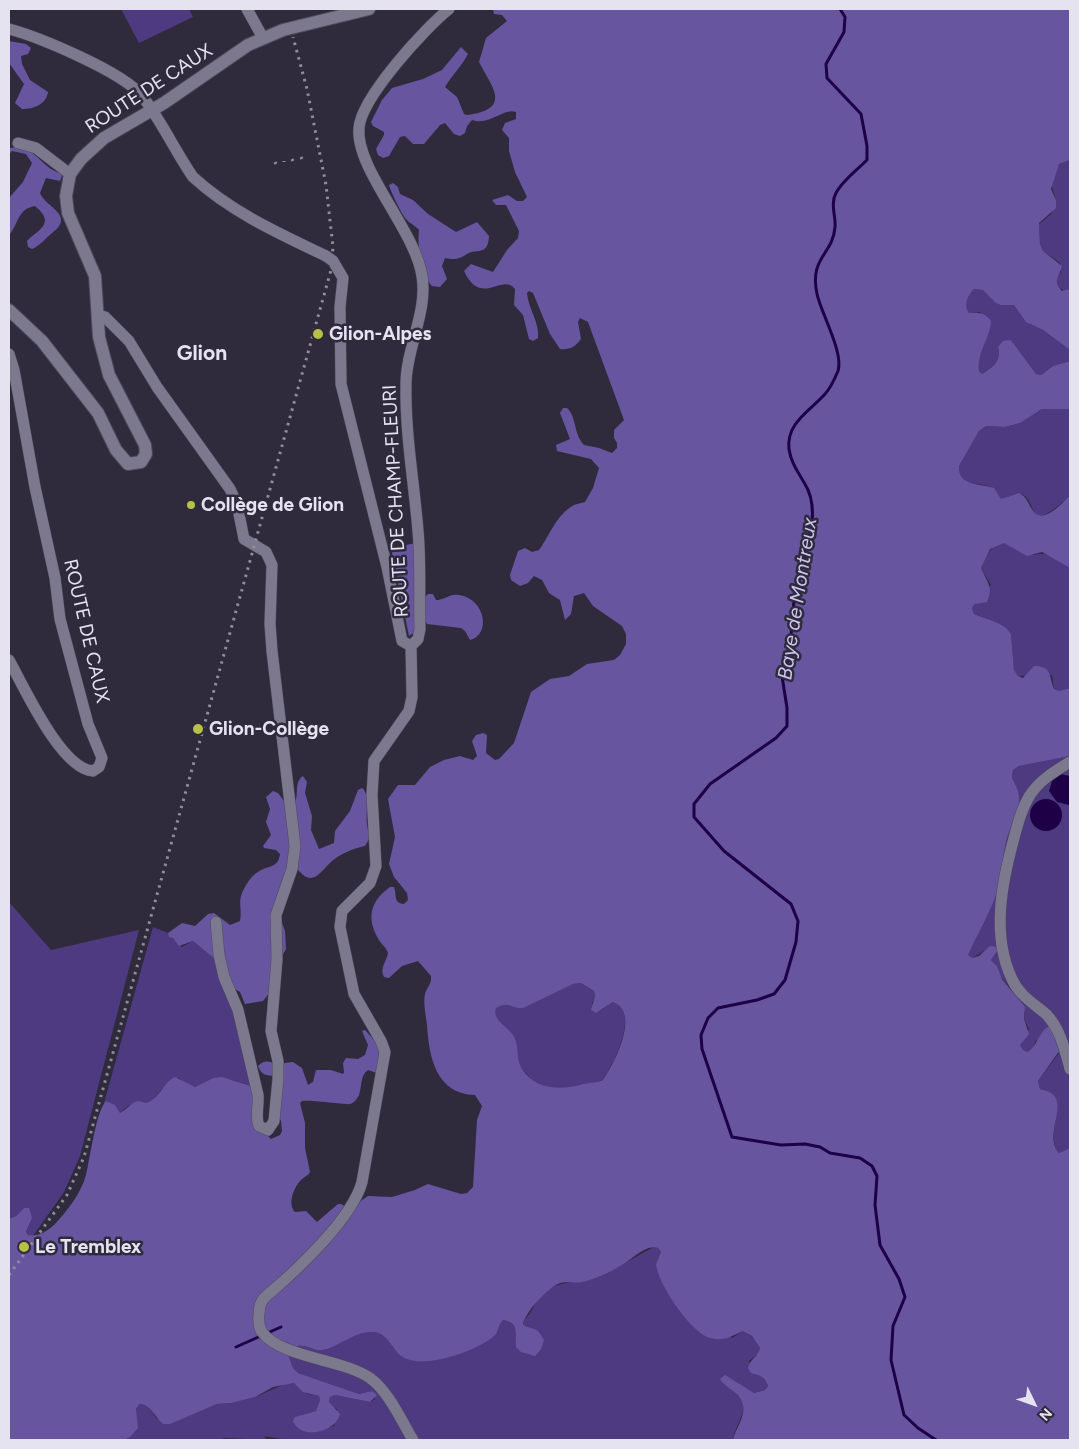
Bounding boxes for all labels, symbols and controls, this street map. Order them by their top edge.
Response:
street label: ROUTE DE CAUX [81,39,217,139]
place label: Glion-Alpes [329,323,431,345]
marker: Glion-Alpes [311,327,325,341]
district label: Glion [177,341,227,367]
street label: ROUTE DE CHAMP-FLEURI [379,384,413,618]
place label: Collège de Glion [201,494,344,516]
marker: Collège de Glion [185,499,197,511]
water label: Baye de Montreux [773,516,823,682]
street label: ROUTE DE CAUX [58,557,114,705]
place label: Glion-Collège [209,718,329,740]
marker: Glion-Collège [191,722,205,736]
place label: Le Tremblex [35,1236,141,1258]
marker: Le Tremblex [17,1240,31,1254]
north arrow [1009,1379,1059,1429]
text: N [1036,1405,1055,1424]

